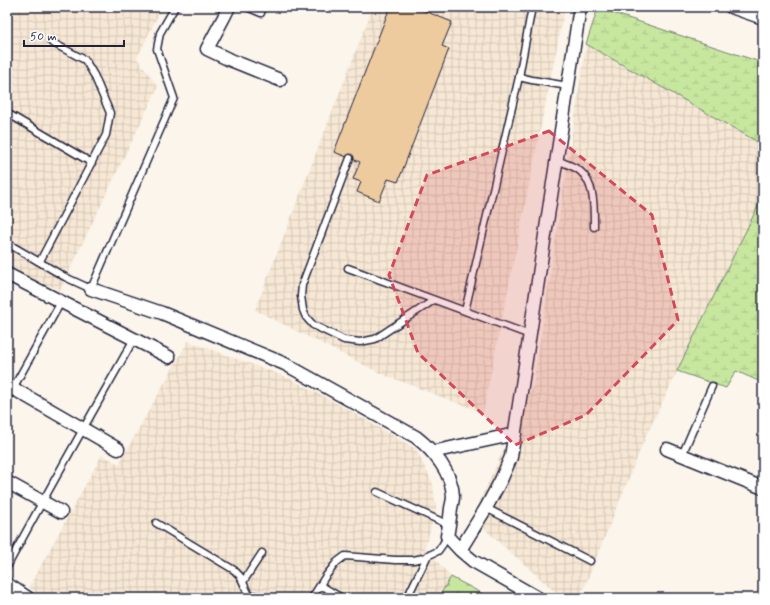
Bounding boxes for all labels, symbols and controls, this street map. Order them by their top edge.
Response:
scale bar [24,22,124,48]
text: 50 m [30,29,57,45]

